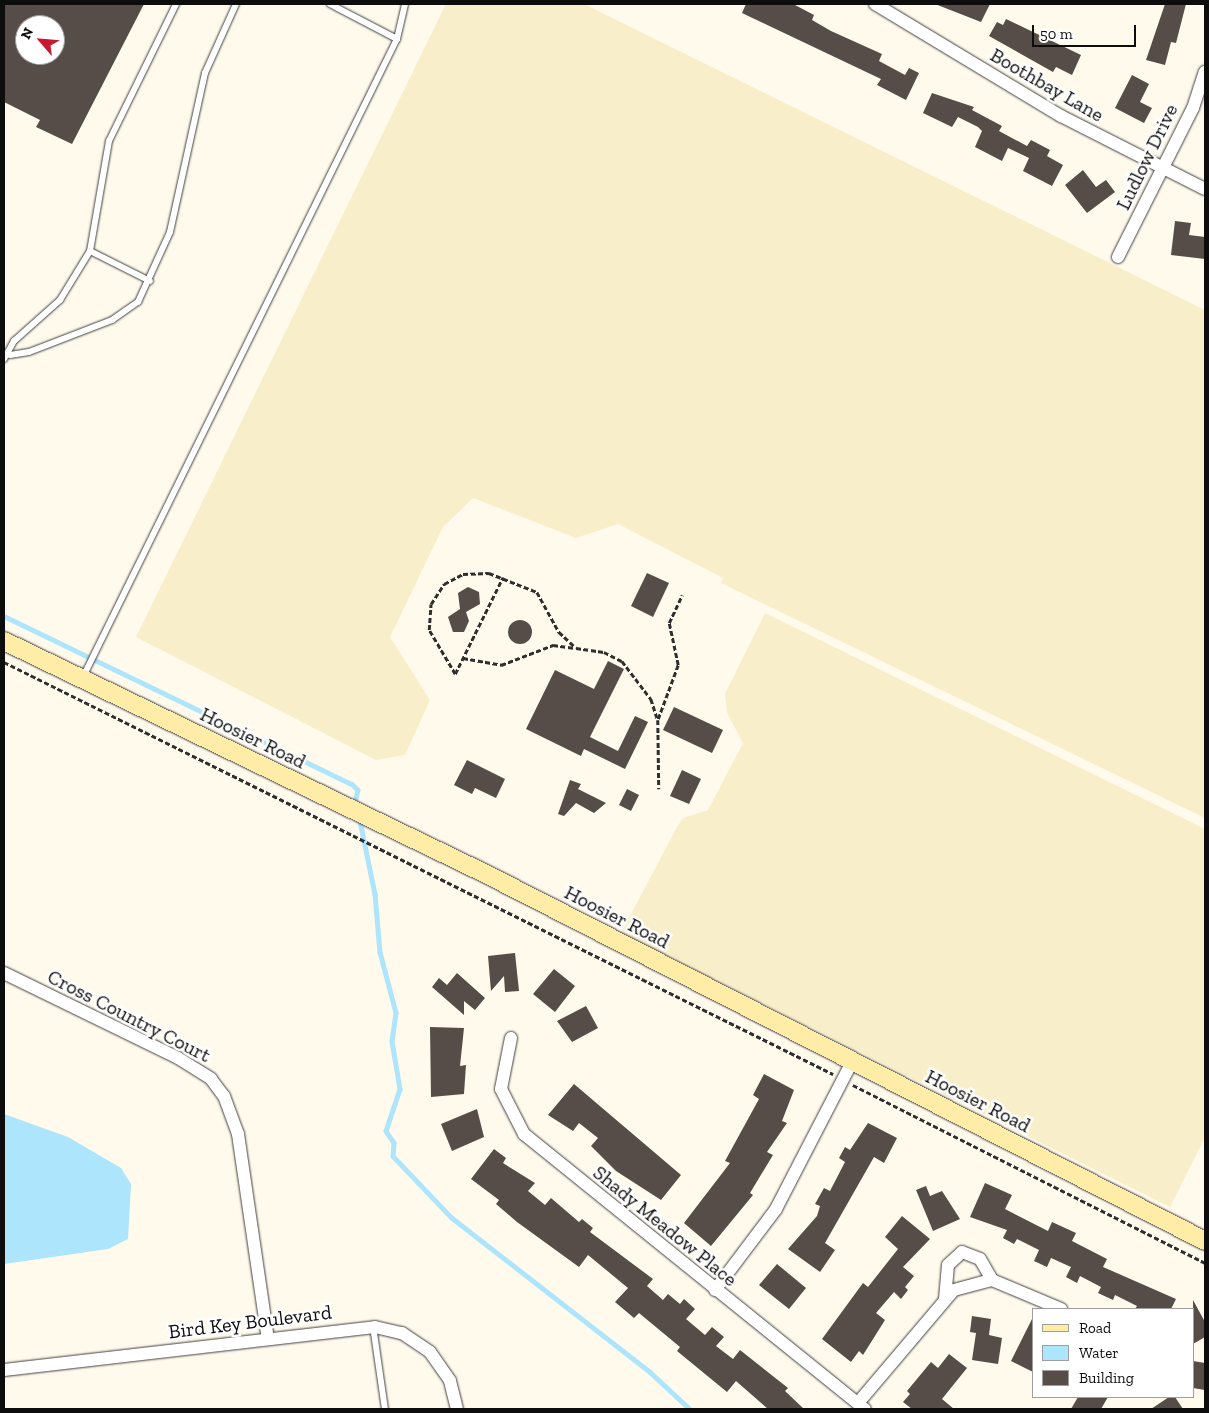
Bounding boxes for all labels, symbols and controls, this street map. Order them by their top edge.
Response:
north arrow [15,15,65,65]
scale bar [1034,15,1138,47]
text: N [17,25,37,42]
text: 50 m [1040,25,1073,43]
street label: Boothbay Lane [986,43,1108,127]
street label: Ludlow Drive [1111,100,1183,214]
street label: Hoosier Road [196,702,310,774]
street label: Hoosier Road [560,880,674,954]
street label: Cross Country Court [43,964,215,1068]
street label: Hoosier Road [921,1064,1035,1138]
street label: Shady Meadow Place [588,1160,742,1292]
street label: Bird Key Boulevard [167,1300,333,1344]
legend [1032,1308,1194,1398]
text: Road [1079,1319,1111,1337]
text: Water [1079,1344,1119,1362]
text: Building [1079,1369,1134,1387]

